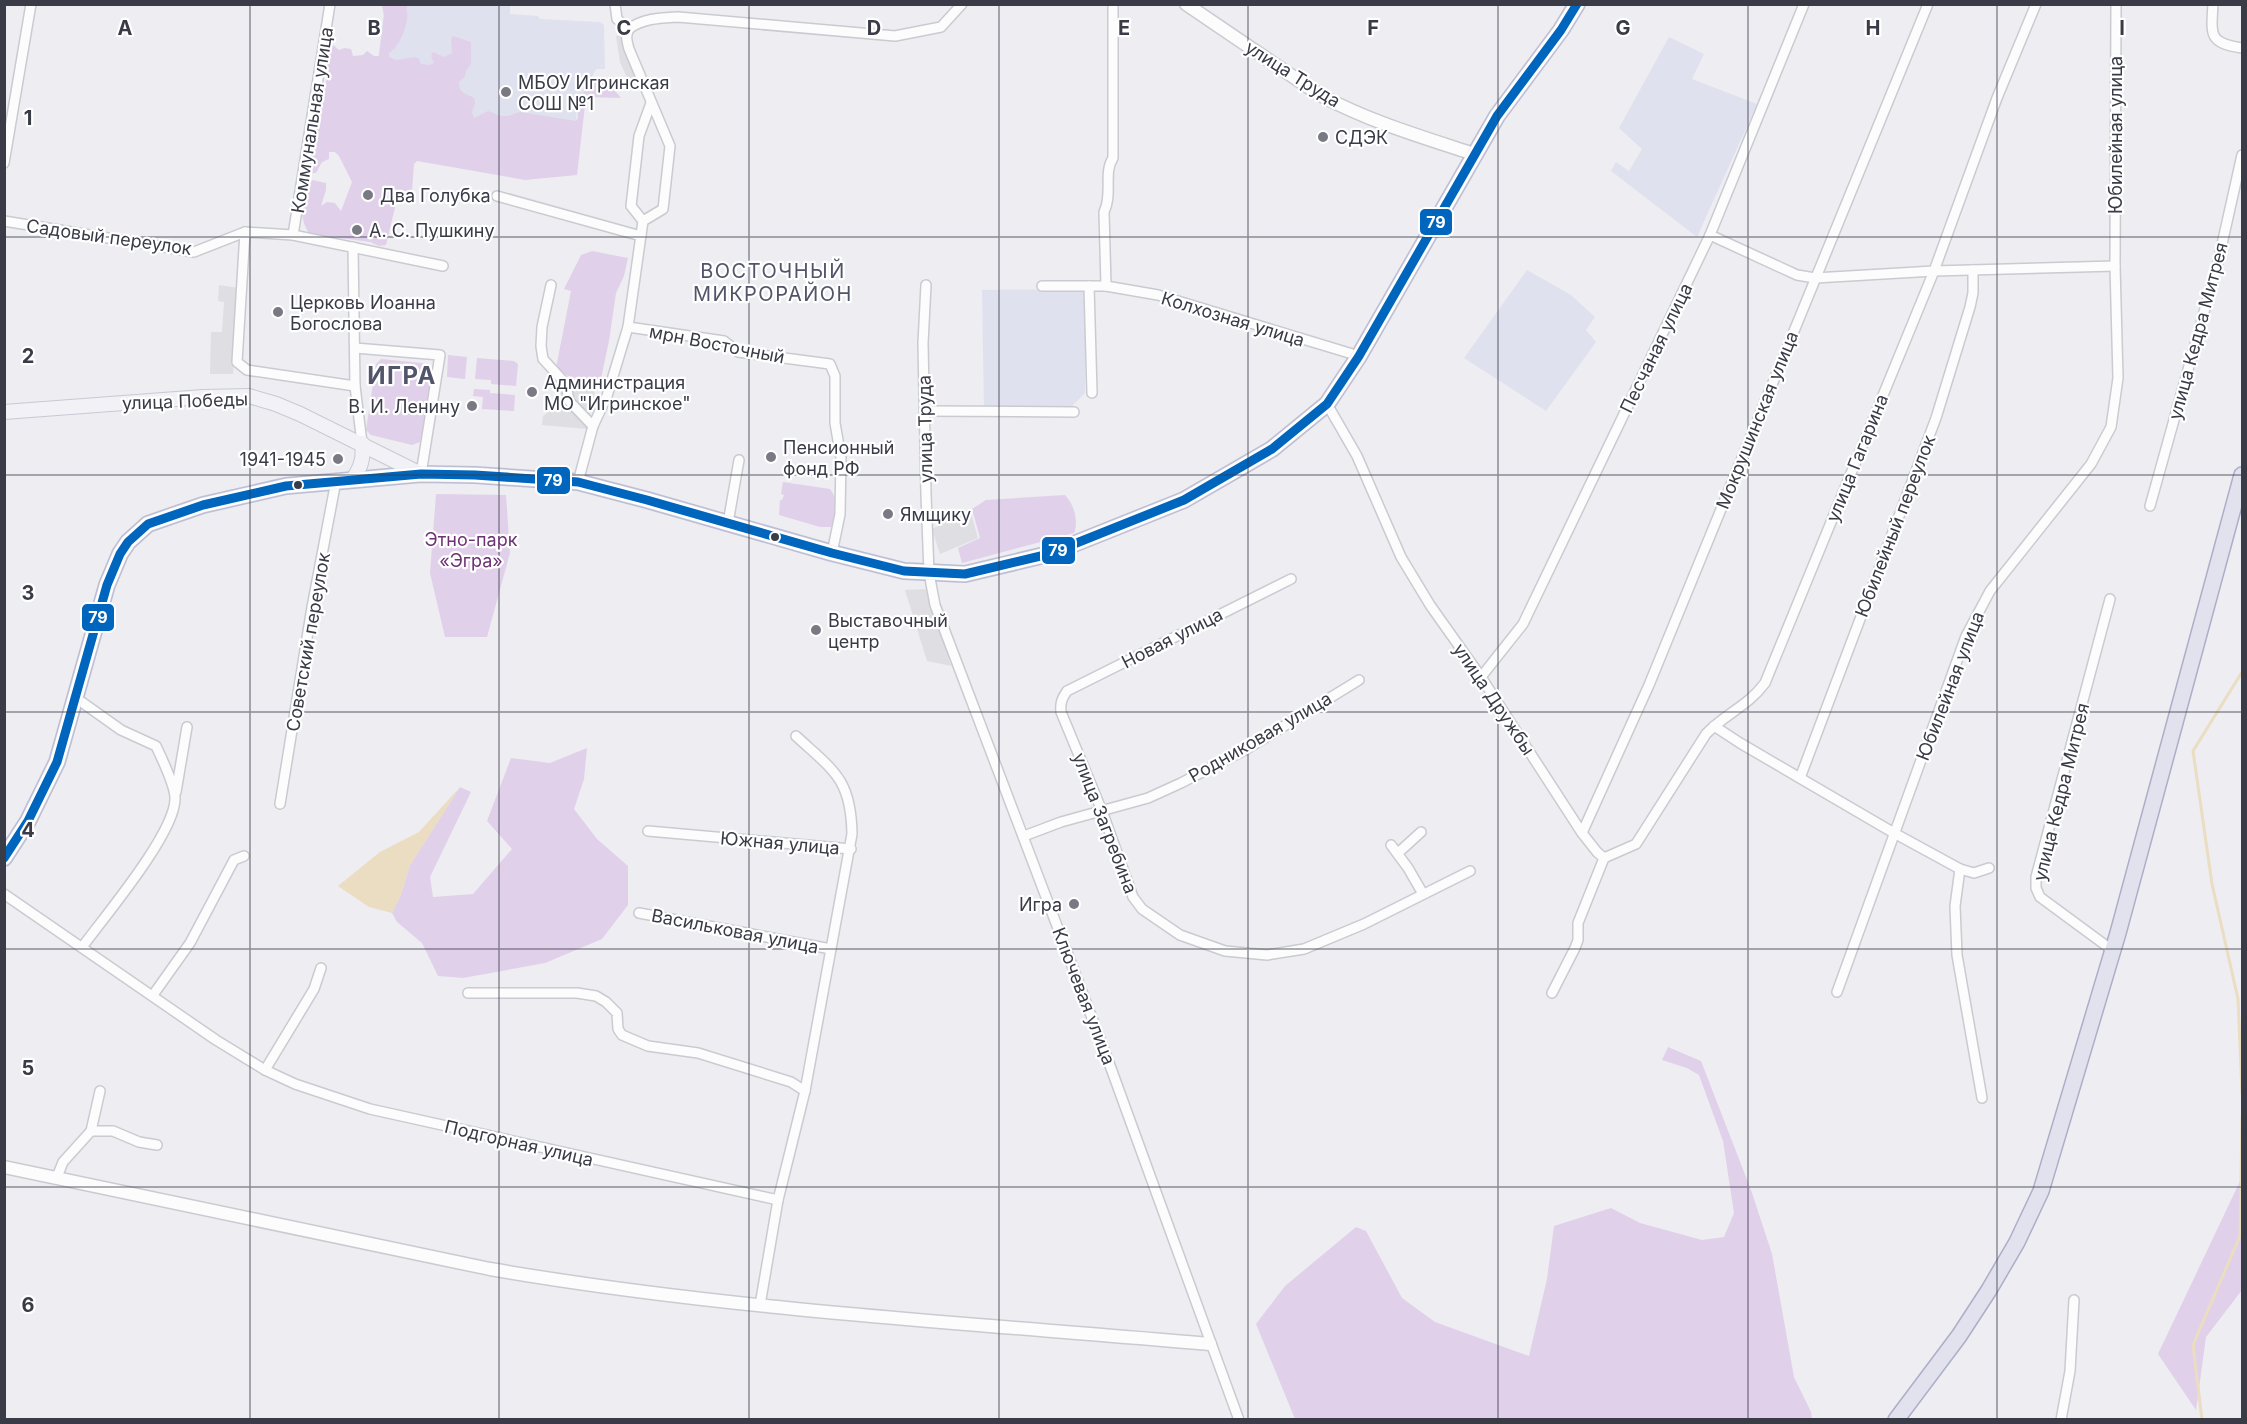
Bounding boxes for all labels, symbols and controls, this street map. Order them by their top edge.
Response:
text: A [118,16,133,40]
text: B [367,16,381,40]
text: C [617,16,631,40]
text: D [867,16,881,40]
text: E [1118,16,1130,40]
text: F [1367,16,1379,40]
text: G [1615,16,1631,40]
text: H [1866,16,1880,40]
text: I [2119,16,2125,40]
street label: Коммунальная улица [287,25,337,215]
street label: улица Труда [1242,36,1344,112]
street label: Юбилейная улица [2105,56,2126,214]
place label: МБОУ Игринская СОШ №1 [518,72,670,114]
marker: МБОУ Игринская СОШ №1 [499,85,513,99]
text: 1 [24,106,32,130]
place label: СДЭК [1335,127,1388,148]
marker: СДЭК [1316,130,1330,144]
place label: Два Голубка [380,185,491,206]
marker: Два Голубка [361,188,375,202]
line badge: 79 [1419,208,1453,236]
text: 79 [1426,212,1446,232]
street label: Садовый переулок [25,215,193,259]
place label: А. С. Пушкину [369,220,495,241]
marker: А. С. Пушкину [350,223,364,237]
street label: улица Кедра Митрея [2164,240,2232,422]
district label: ВОСТОЧНЫЙ МИКРОРАЙОН [693,258,853,306]
street label: Песчаная улица [1615,280,1697,416]
street label: Колхозная улица [1159,287,1307,351]
place label: Церковь Иоанна Богослова [290,292,436,334]
marker: Церковь Иоанна Богослова [271,305,285,319]
street label: мрн Восточный [648,321,786,367]
street label: Мокрушинская улица [1712,328,1802,512]
text: 2 [22,344,34,368]
district label: ИГРА [367,361,437,390]
place label: Администрация МО "Игринское" [544,372,691,414]
street label: улица Труда [914,375,936,483]
marker: Администрация МО "Игринское" [525,385,539,399]
street label: улица Победы [122,388,248,414]
street label: улица Гагарина [1822,391,1892,525]
place label: В. И. Ленину [348,396,460,417]
marker: В. И. Ленину [465,399,479,413]
street label: Юбилейный переулок [1851,432,1939,620]
place label: Пенсионный фонд РФ [783,437,894,479]
place label: 1941-1945 [240,449,326,470]
marker: Пенсионный фонд РФ [764,450,778,464]
marker: 1941-1945 [331,452,345,466]
line badge: 79 [536,466,571,495]
text: 79 [543,470,563,490]
unlabelled marker [292,479,304,491]
place label: Ямщику [900,504,971,525]
marker: Ямщику [881,507,895,521]
park label: Этно-парк «Эгра» [425,529,518,571]
unlabelled marker [769,531,781,543]
line badge: 79 [1041,536,1076,565]
text: 79 [1048,540,1068,560]
street label: Советский переулок [282,551,334,733]
text: 3 [22,581,34,605]
line badge: 79 [81,603,115,632]
street label: Новая улица [1118,604,1226,672]
text: 79 [88,607,108,627]
street label: Юбилейная улица [1912,608,1988,764]
place label: Выставочный центр [828,610,948,652]
marker: Выставочный центр [809,623,823,637]
street label: улица Дружбы [1449,639,1539,759]
street label: Родниковая улица [1185,688,1335,786]
street label: улица Кедра Митрея [2029,701,2093,883]
street label: улица Загребина [1068,750,1142,896]
text: 4 [21,818,35,842]
street label: Южная улица [719,827,841,859]
place label: Игра [1019,894,1062,915]
marker: Игра [1067,897,1081,911]
street label: Васильковая улица [650,904,820,958]
street label: Ключевая улица [1048,924,1120,1068]
text: 5 [22,1056,34,1080]
street label: Подгорная улица [443,1116,595,1170]
text: 6 [22,1293,35,1317]

